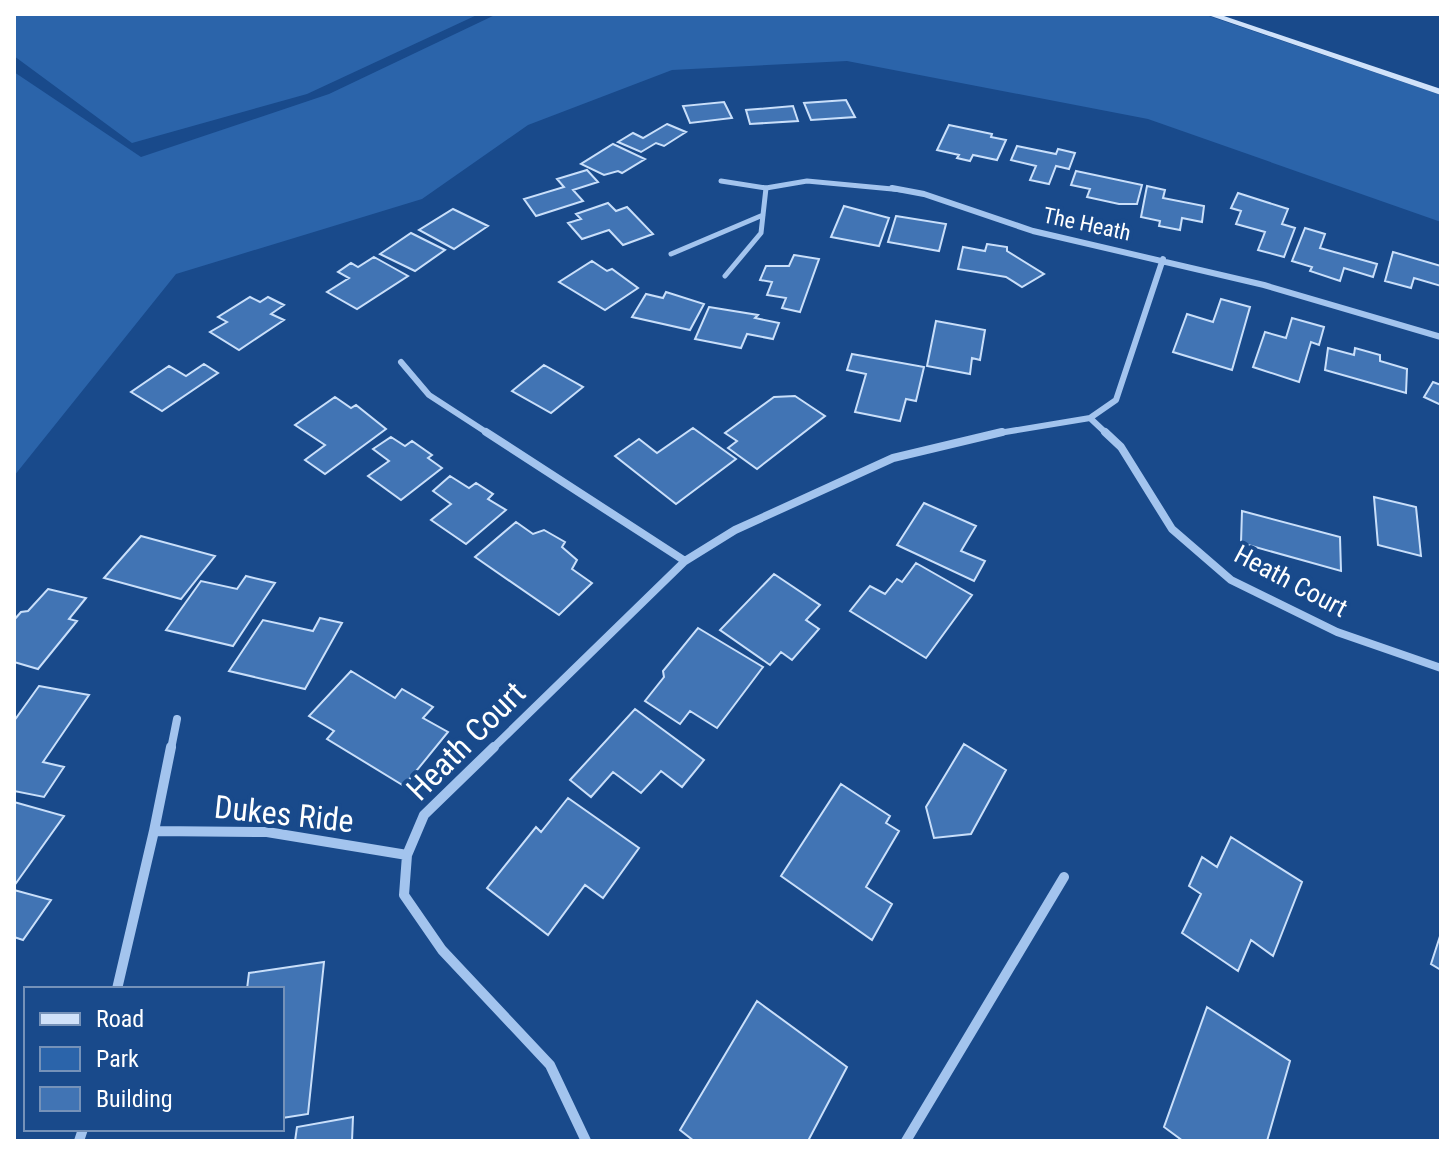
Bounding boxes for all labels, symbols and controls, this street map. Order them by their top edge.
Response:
street label: The Heath [1041,203,1133,245]
street label: Heath Court [1229,539,1353,623]
street label: Heath Court [399,674,533,808]
street label: Dukes Ride [212,788,356,840]
legend [24,987,284,1131]
text: Road [96,1005,144,1033]
text: Park [96,1045,139,1073]
text: Building [96,1085,173,1113]

